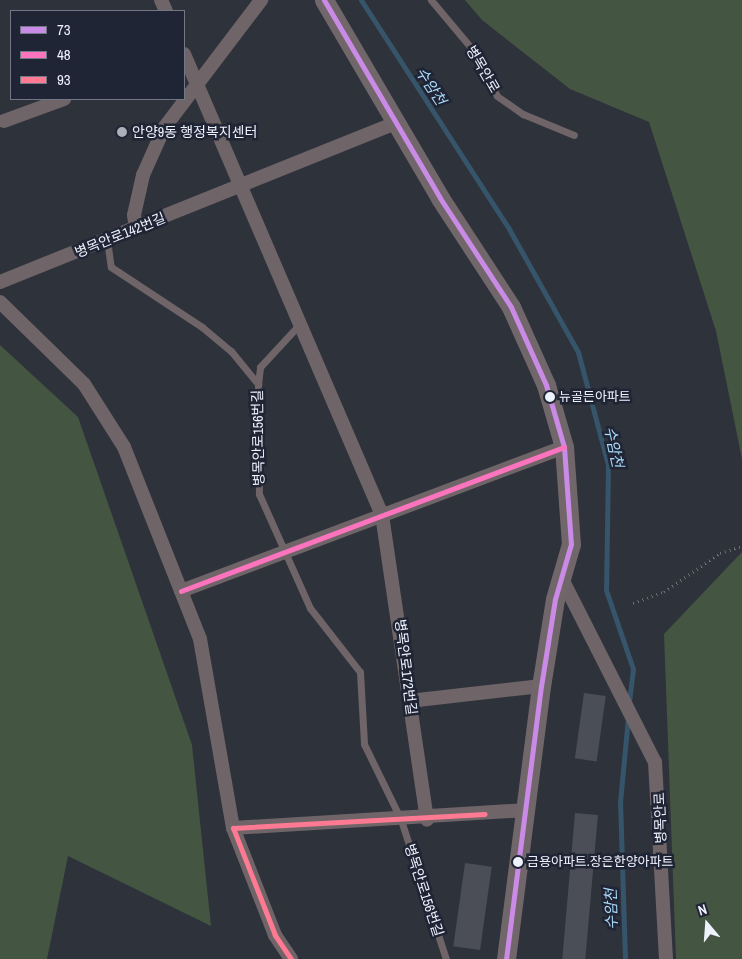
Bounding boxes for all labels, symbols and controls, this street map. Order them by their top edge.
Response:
legend [10,10,185,100]
text: 73 [57,19,71,40]
street label: 병목안로 [463,42,503,96]
text: 48 [57,44,71,65]
water label: 수암천 [412,64,450,108]
text: 93 [57,69,71,90]
place label: 안양9동 행정복지센터 [132,124,257,140]
marker: 안양9동 행정복지센터 [116,126,128,138]
street label: 병목안로142번길 [72,209,168,261]
place label: 뉴골든아파트 [559,389,631,405]
street label: 병목안로156번길 [249,390,267,486]
marker: 뉴골든아파트 [545,392,555,402]
water label: 수암천 [601,425,627,469]
street label: 병목안로172번길 [392,618,420,716]
street label: 병목안로 [651,792,669,844]
street label: 병목안로156번길 [401,842,447,938]
place label: 금용아파트.장은한양아파트 [527,854,673,870]
marker: 금용아파트.장은한양아파트 [513,857,523,867]
water label: 수암천 [601,888,621,930]
north arrow [682,899,732,949]
text: N [696,900,709,920]

